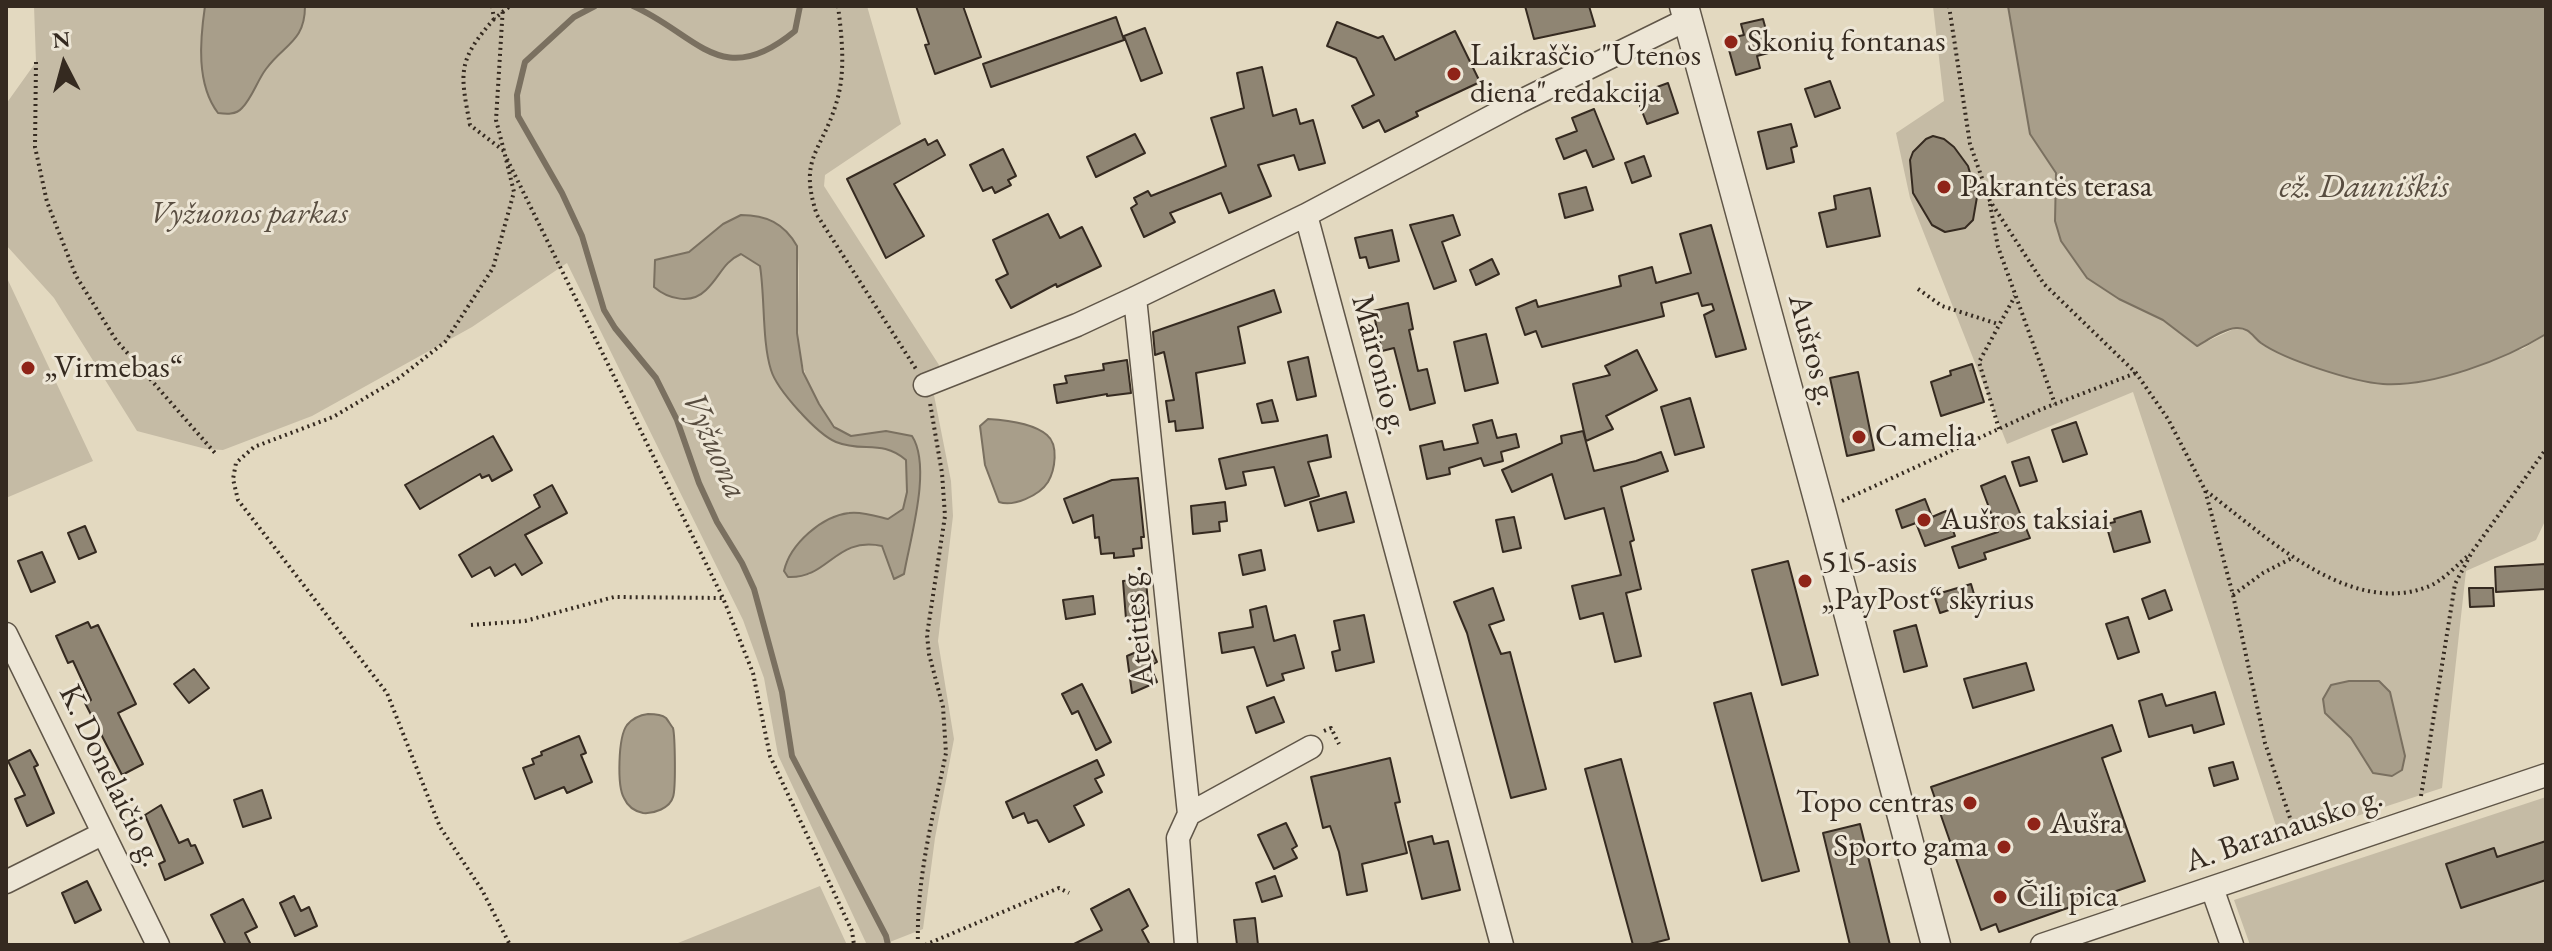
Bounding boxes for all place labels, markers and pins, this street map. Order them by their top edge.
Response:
place label: Skonių fontanas [1747,23,1946,61]
marker: Skonių fontanas [1722,33,1740,51]
place label: Laikraščio "Utenos diena" redakcija [1470,37,1701,112]
marker: Laikraščio "Utenos diena" redakcija [1445,65,1463,83]
place label: Pakrantės terasa [1960,168,2153,206]
marker: Pakrantės terasa [1935,178,1953,196]
place label: „Virmebas“ [44,349,183,387]
marker: „Virmebas“ [19,359,37,377]
place label: Camelia [1875,418,1976,456]
marker: Camelia [1850,428,1868,446]
place label: Aušros taksiai [1940,501,2109,539]
marker: Aušros taksiai [1915,511,1933,529]
place label: 515-asis „PayPost“ skyrius [1821,544,2034,619]
marker: 515-asis „PayPost“ skyrius [1796,572,1814,590]
place label: Topo centras [1796,784,1954,822]
marker: Topo centras [1961,794,1979,812]
place label: Aušra [2050,805,2123,843]
marker: Aušra [2025,815,2043,833]
place label: Sporto gama [1833,828,1988,866]
marker: Sporto gama [1995,838,2013,856]
place label: Čili pica [2016,878,2118,916]
marker: Čili pica [1991,888,2009,906]

